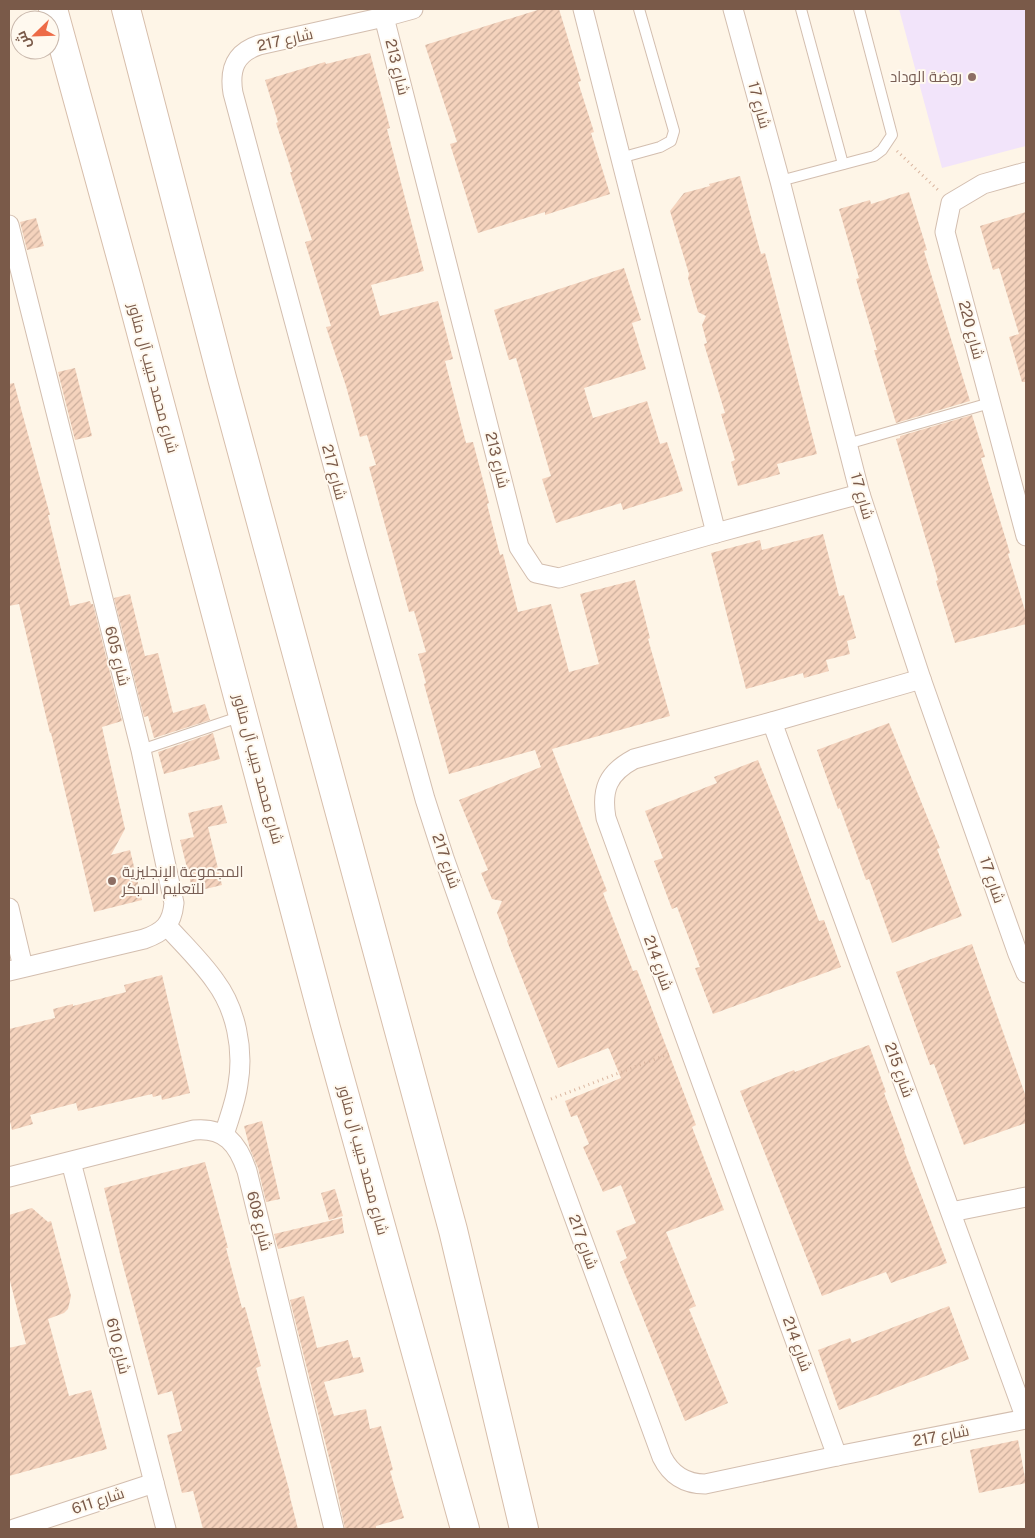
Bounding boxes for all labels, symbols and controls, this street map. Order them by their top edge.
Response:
north arrow [10,10,60,60]
street label: شارع 217 [255,25,315,57]
text: ش [12,28,35,51]
street label: شارع 213 [379,37,413,97]
place label: روضة الوداد [890,68,962,86]
marker: روضة الوداد [966,71,978,83]
street label: شارع 17 [742,80,774,131]
street label: شارع 220 [953,299,987,362]
street label: شارع محمد حبيب آل مناور [122,300,182,455]
street label: شارع 213 [479,430,513,490]
street label: شارع 217 [316,442,350,502]
street label: شارع 17 [845,471,877,522]
street label: شارع 605 [99,624,133,688]
street label: شارع محمد حبيب آل مناور [227,691,287,846]
street label: شارع 217 [426,831,464,891]
street label: شارع 17 [974,854,1008,906]
place label: المجموعة الإنجليزية للتعليم المبكر [121,863,243,899]
marker: المجموعة الإنجليزية للتعليم المبكر [106,875,118,887]
street label: شارع 214 [638,933,676,994]
street label: شارع 215 [879,1040,917,1101]
street label: شارع محمد حبيب آل مناور [332,1082,392,1237]
street label: شارع 608 [241,1189,275,1253]
street label: شارع 217 [563,1212,601,1272]
street label: شارع 214 [777,1314,815,1375]
street label: شارع 610 [100,1316,134,1376]
street label: شارع 217 [911,1422,971,1452]
street label: شارع 611 [69,1484,127,1520]

